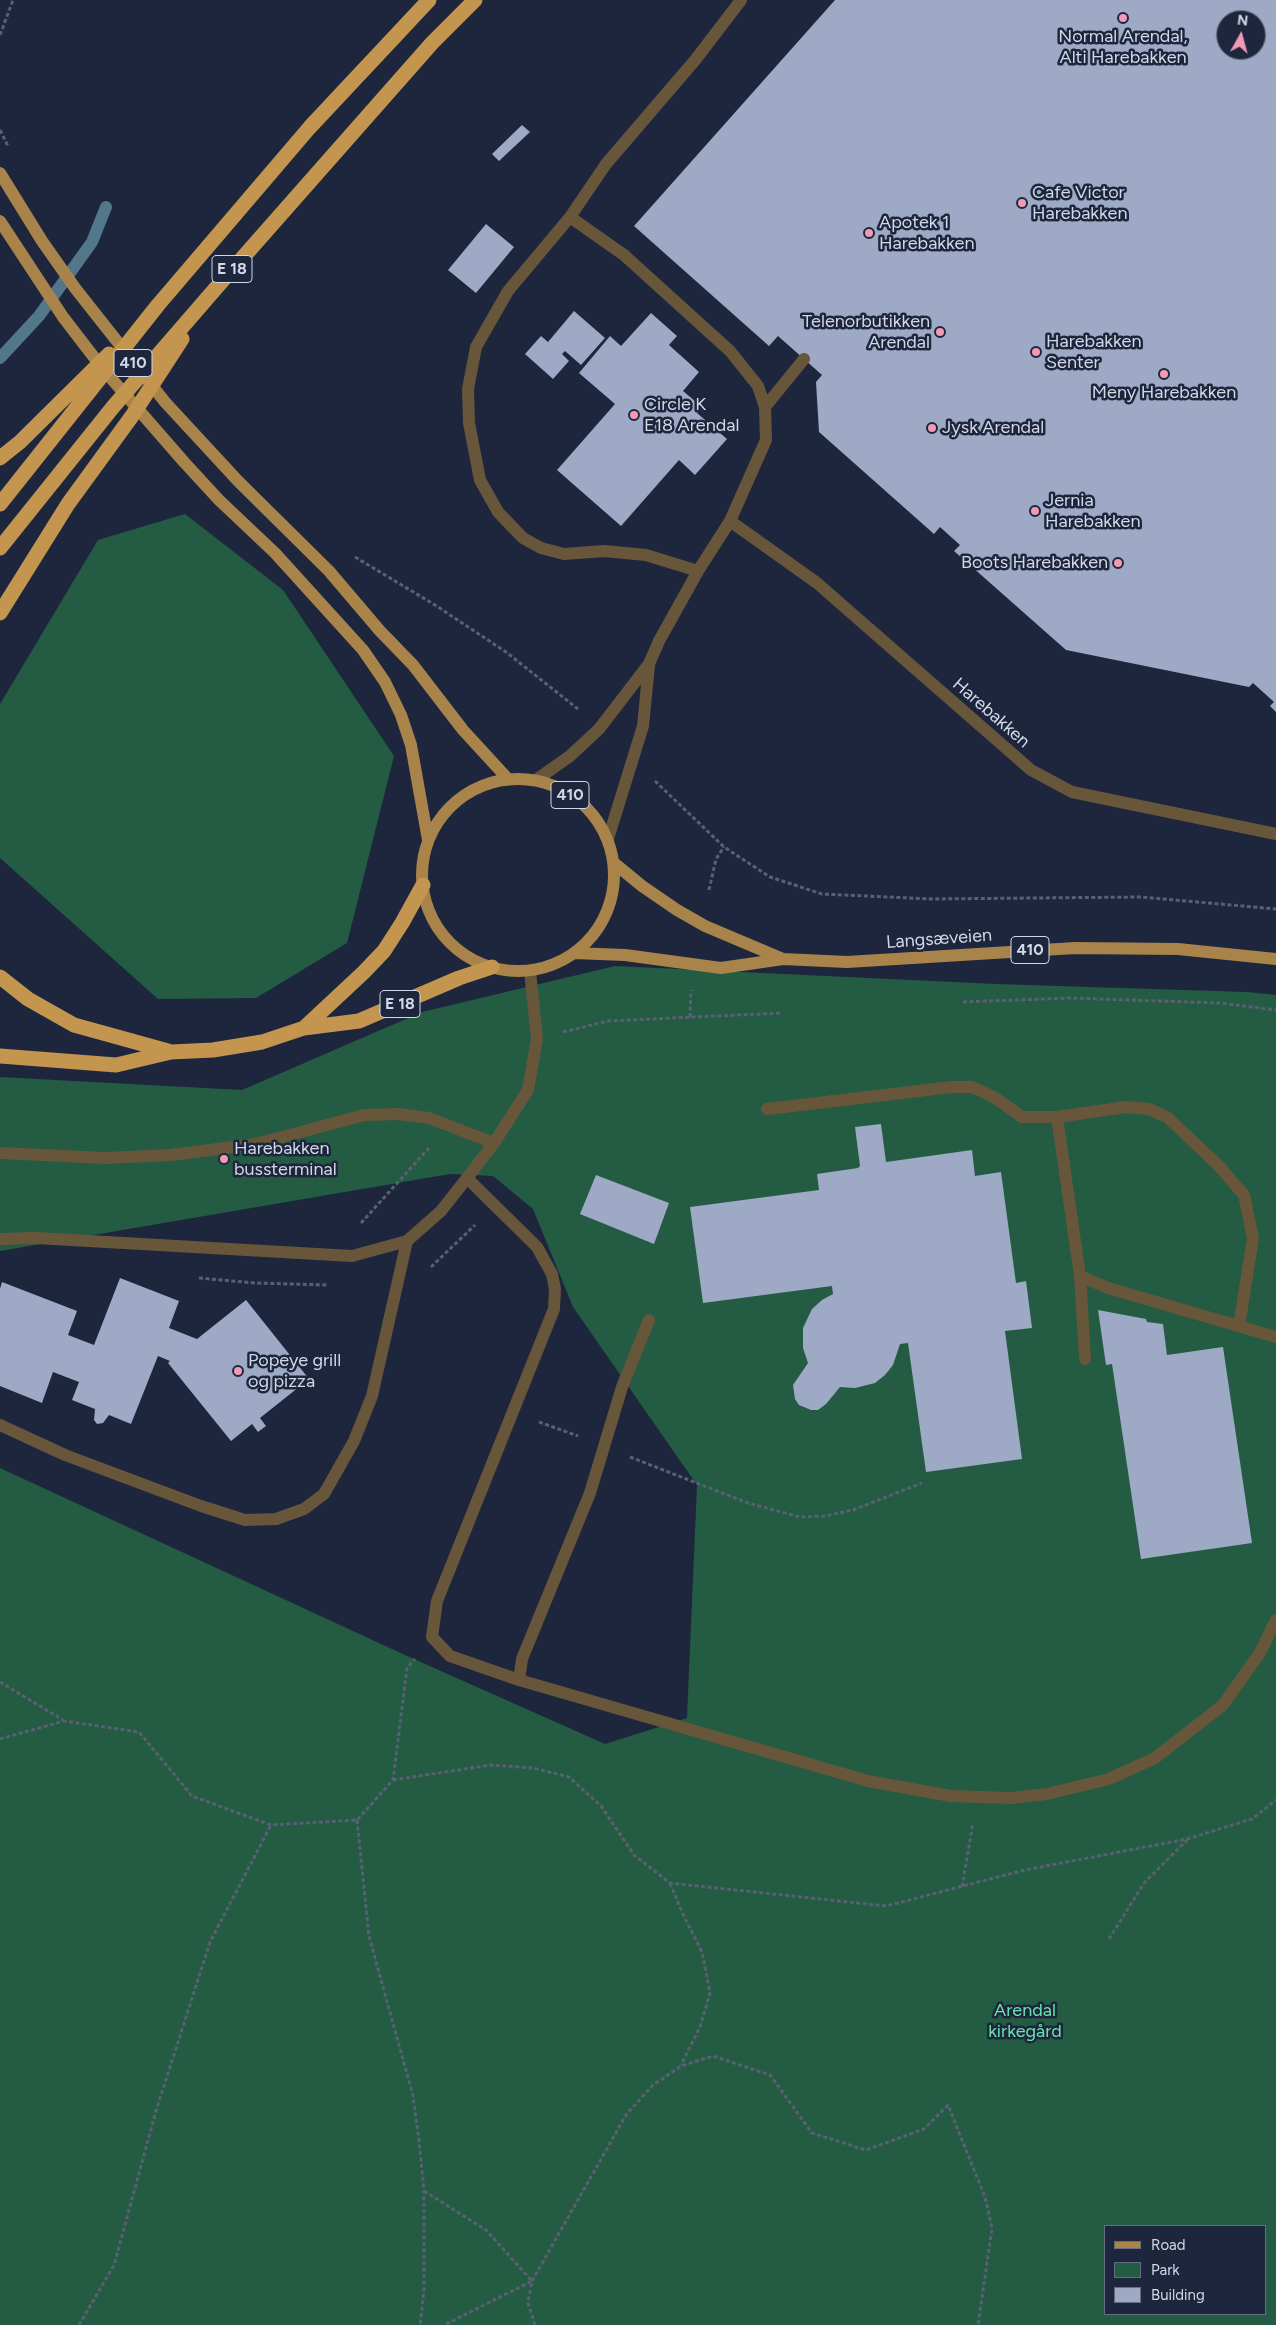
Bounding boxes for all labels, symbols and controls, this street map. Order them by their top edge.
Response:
north arrow [1216,10,1266,60]
marker: Normal Arendal, Alti Harebakken [1117,12,1129,24]
text: N [1236,12,1249,30]
place label: Normal Arendal, Alti Harebakken [1058,26,1188,68]
place label: Cafe Victor Harebakken [1032,182,1127,224]
marker: Cafe Victor Harebakken [1016,197,1028,209]
place label: Apotek 1 Harebakken [879,212,974,254]
marker: Apotek 1 Harebakken [863,227,875,239]
road number: E 18 [212,255,252,282]
place label: Telenorbutikken Arendal [802,311,930,354]
marker: Telenorbutikken Arendal [934,326,946,338]
place label: Harebakken Senter [1046,331,1141,374]
marker: Harebakken Senter [1030,346,1042,358]
road number: 410 [114,349,152,376]
marker: Meny Harebakken [1158,368,1170,380]
place label: Meny Harebakken [1092,382,1236,404]
place label: Circle K E18 Arendal [644,394,739,436]
marker: Circle K E18 Arendal [628,409,640,421]
place label: Jysk Arendal [942,417,1044,439]
marker: Jysk Arendal [926,422,938,434]
place label: Jernia Harebakken [1045,490,1140,532]
marker: Jernia Harebakken [1029,505,1041,517]
place label: Boots Harebakken [961,552,1108,574]
marker: Boots Harebakken [1112,557,1124,569]
street label: Harebakken [948,674,1034,752]
road number: 410 [551,782,589,808]
street label: Langsæveien [885,925,993,953]
road number: 410 [1011,936,1049,964]
road number: E 18 [380,991,420,1018]
place label: Harebakken bussterminal [234,1138,337,1180]
marker: Harebakken bussterminal [218,1153,230,1165]
place label: Popeye grill og pizza [248,1350,341,1392]
marker: Popeye grill og pizza [232,1365,244,1377]
park label: Arendal kirkegård [988,2000,1062,2042]
legend [1104,2225,1266,2315]
text: Road [1151,2236,1186,2254]
text: Park [1151,2261,1180,2279]
text: Building [1151,2286,1205,2304]

